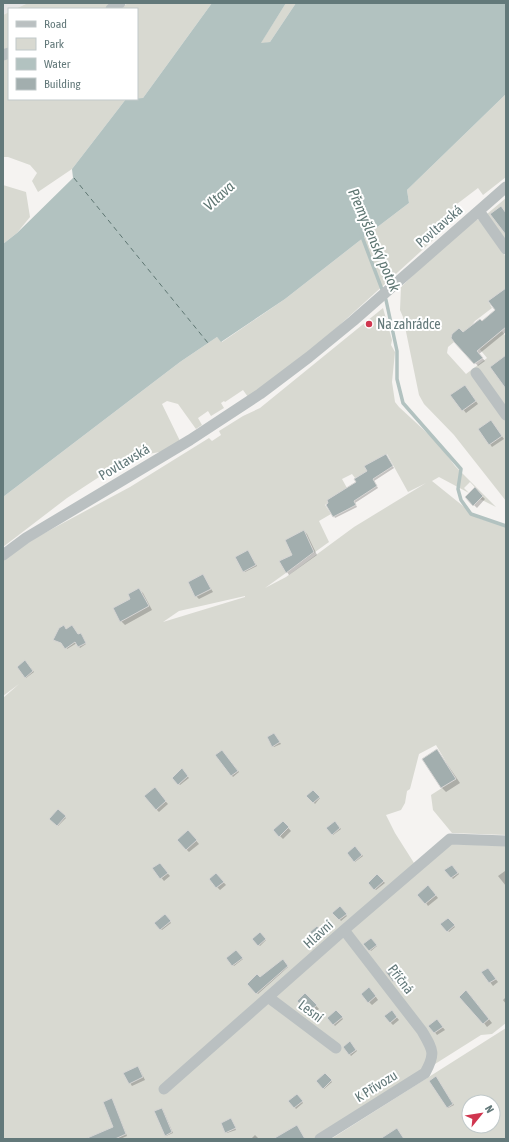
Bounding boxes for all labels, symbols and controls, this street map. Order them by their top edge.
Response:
legend [8,8,138,100]
text: Road [44,17,67,31]
text: Park [44,37,65,51]
text: Water [44,57,71,71]
text: Building [44,77,82,91]
water label: Vltava [200,177,238,214]
water label: Přemyšlenský potok [345,186,404,294]
street label: Povltavská [412,201,466,251]
place label: Na zahrádce [377,316,441,332]
marker: Na zahrádce [364,319,374,329]
street label: Povltavská [96,441,152,483]
street label: Hlavní [300,917,336,951]
street label: Příčná [385,961,417,997]
street label: Lesní [296,997,326,1025]
street label: K Přívozu [352,1067,400,1105]
north arrow [461,1094,501,1134]
text: N [483,1103,496,1115]

